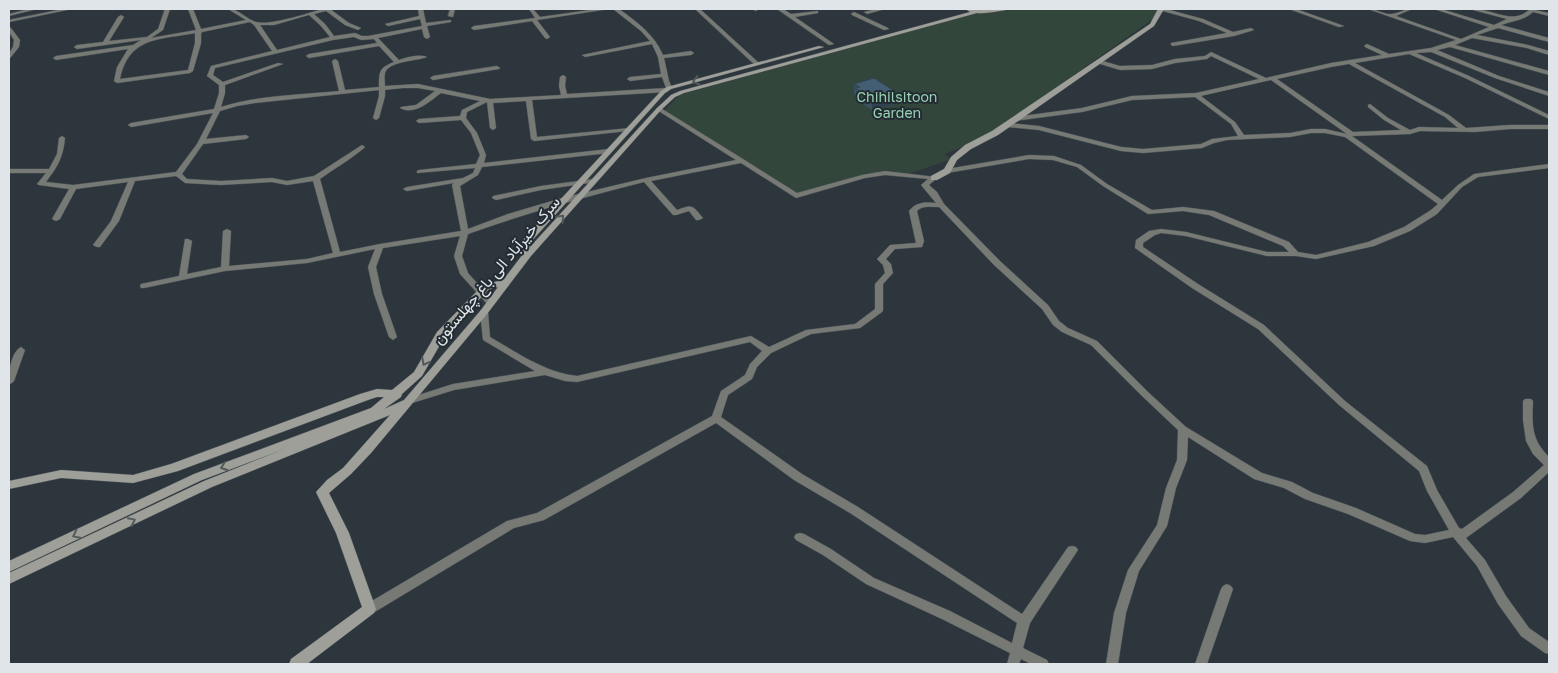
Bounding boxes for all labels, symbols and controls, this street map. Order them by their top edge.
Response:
one-way arrow [692,75,701,85]
park label: Chihilsitoon Garden [857,88,937,121]
street label: سرک خیرآباد الی باغ چهلستون [428,192,565,350]
one-way arrow [555,214,564,223]
one-way arrow [422,357,432,366]
one-way arrow [220,461,228,471]
one-way arrow [127,516,136,527]
one-way arrow [72,529,81,539]

